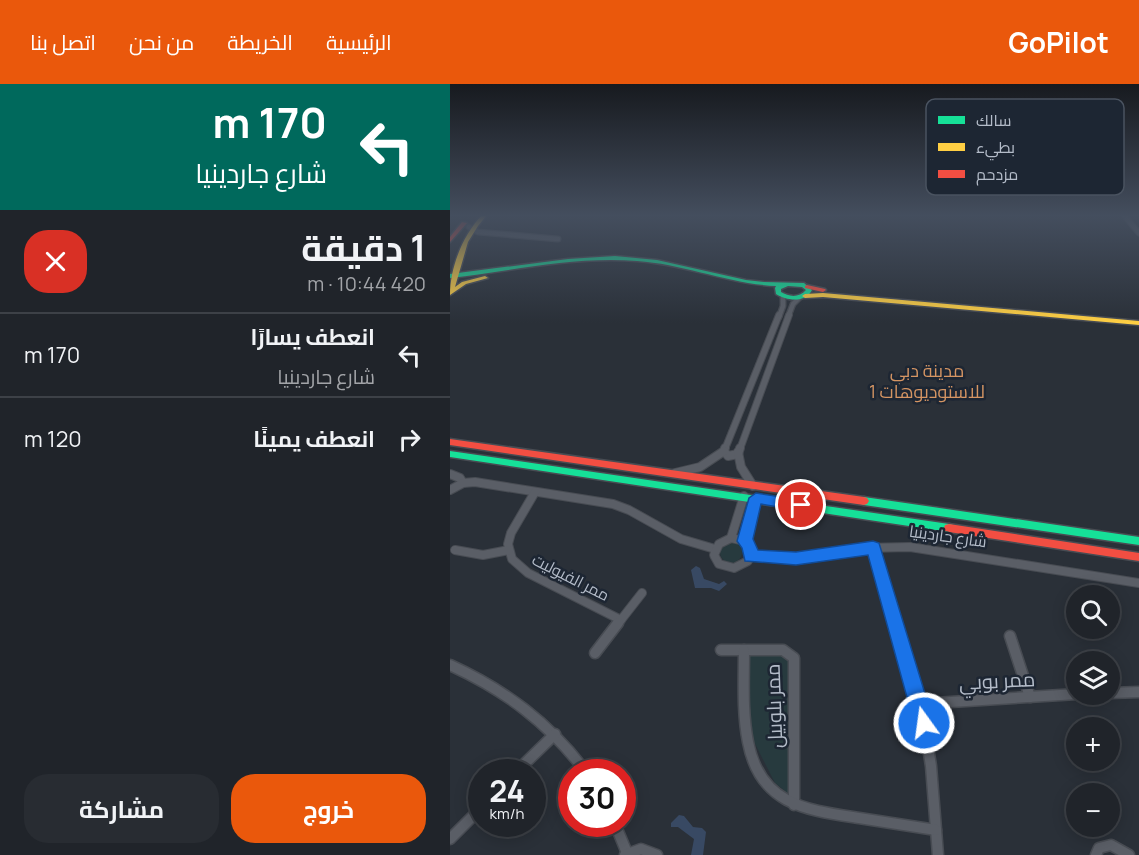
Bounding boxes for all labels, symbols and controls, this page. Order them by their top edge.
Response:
text: GoPilot [1008,23,1109,61]
text: اتصل بنا [30,28,96,56]
text: من نحن [129,28,194,56]
text: الخريطة [227,28,293,56]
text: الرئيسية [326,28,392,56]
text: 170 m [212,93,327,151]
legend [926,99,1124,195]
icon: left [348,108,426,186]
text: سالك [976,109,1011,131]
text: بطيء [976,136,1015,161]
text: شارع جاردينيا [195,154,327,191]
text: مزدحم [976,163,1018,186]
text: 1 دقيقة [301,223,426,272]
button: close [24,230,87,293]
text: 420 m · 10:44 [307,270,426,297]
text: انعطف يسارًا [251,322,375,352]
icon: left [393,339,426,372]
text: 170 m [24,340,80,370]
district label: مدينة دبي للاستوديوهات 1 [869,358,985,403]
text: شارع جاردينيا [277,363,375,390]
icon: right [393,423,426,456]
text: 120 m [24,424,82,454]
text: انعطف يمينًا [253,424,375,454]
pin [775,479,826,530]
icon: arrive [784,488,817,521]
street label: شارع جاردينيا [908,520,988,553]
street label: ممر الفيوليت [529,548,613,606]
map controls [1066,585,1120,837]
button: search [1066,585,1120,639]
button: layers [1066,651,1120,705]
street label: ممر بلوبيل [759,663,788,749]
street label: ممر بوبي [958,665,1036,699]
position arrow [892,691,956,755]
button: + [1066,717,1120,771]
speed limit sign: 30 [558,759,636,837]
text: 24 [489,770,525,811]
button: مشاركة [24,774,219,843]
button: خروج [231,774,426,843]
button: − [1066,783,1120,837]
text: km/h [490,803,524,824]

